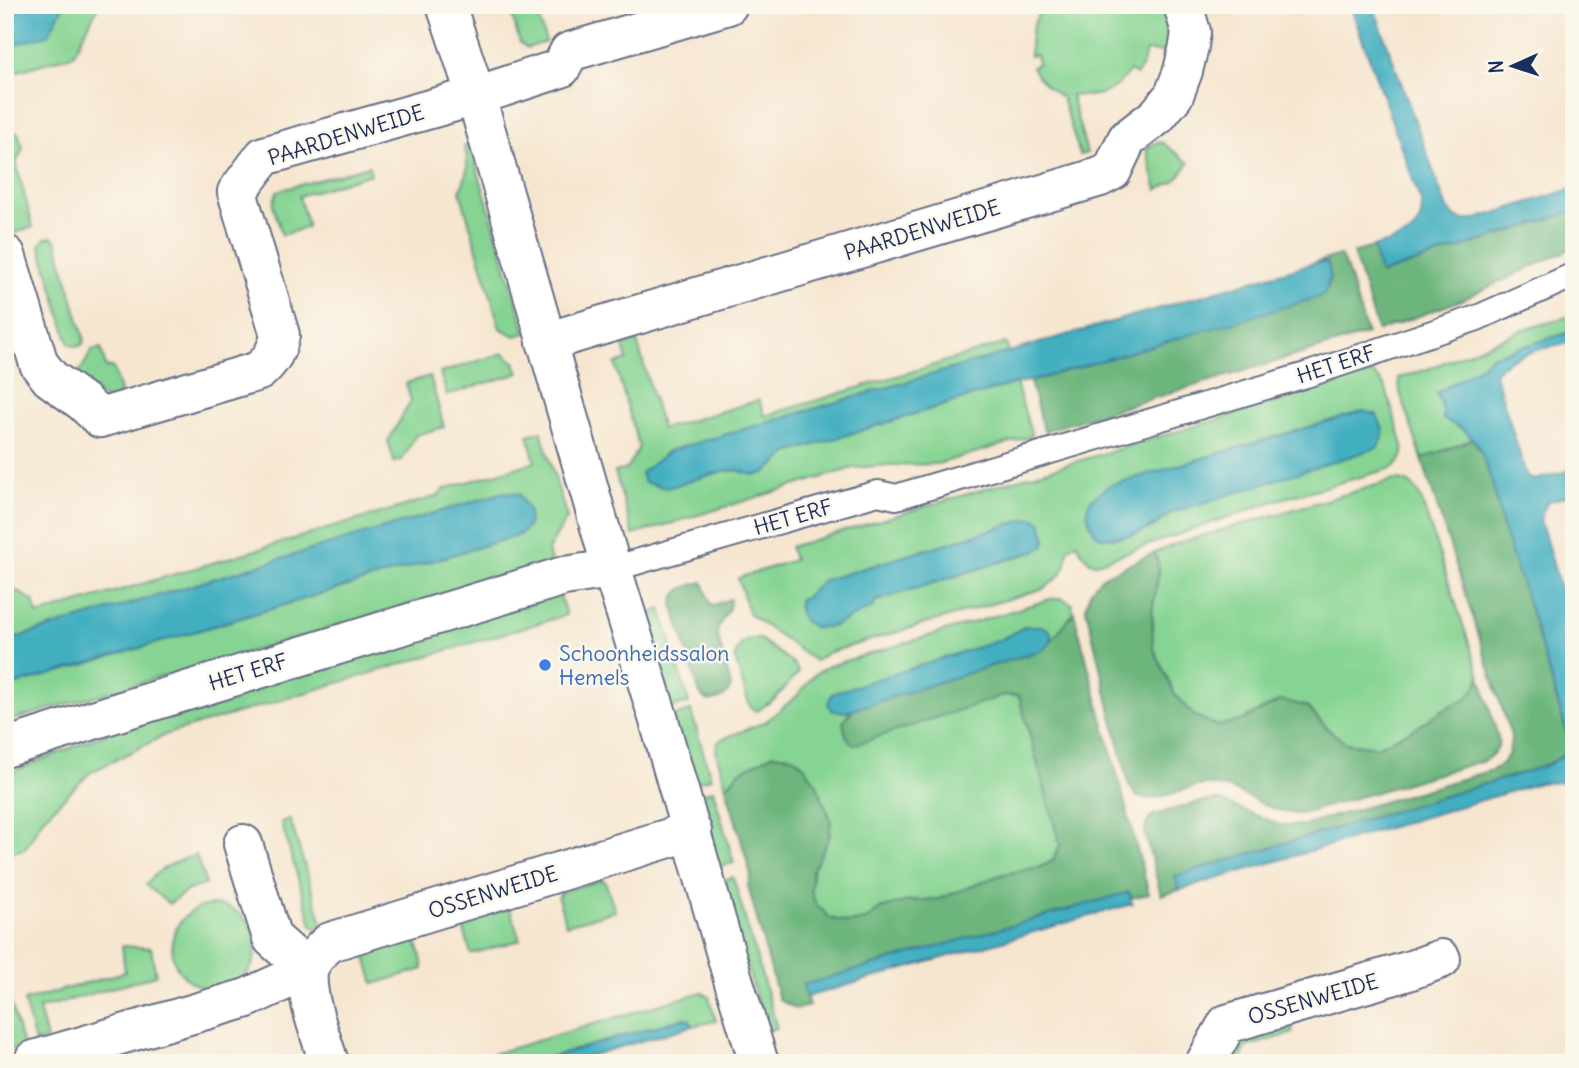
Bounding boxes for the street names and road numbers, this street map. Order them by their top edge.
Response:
street label: PAARDENWEIDE [265,98,427,172]
street label: PAARDENWEIDE [841,193,1003,267]
street label: HET ERF [1293,339,1379,389]
street label: HET ERF [750,493,836,541]
street label: HET ERF [205,647,291,697]
street label: OSSENWEIDE [425,859,561,925]
street label: OSSENWEIDE [1245,968,1381,1030]

